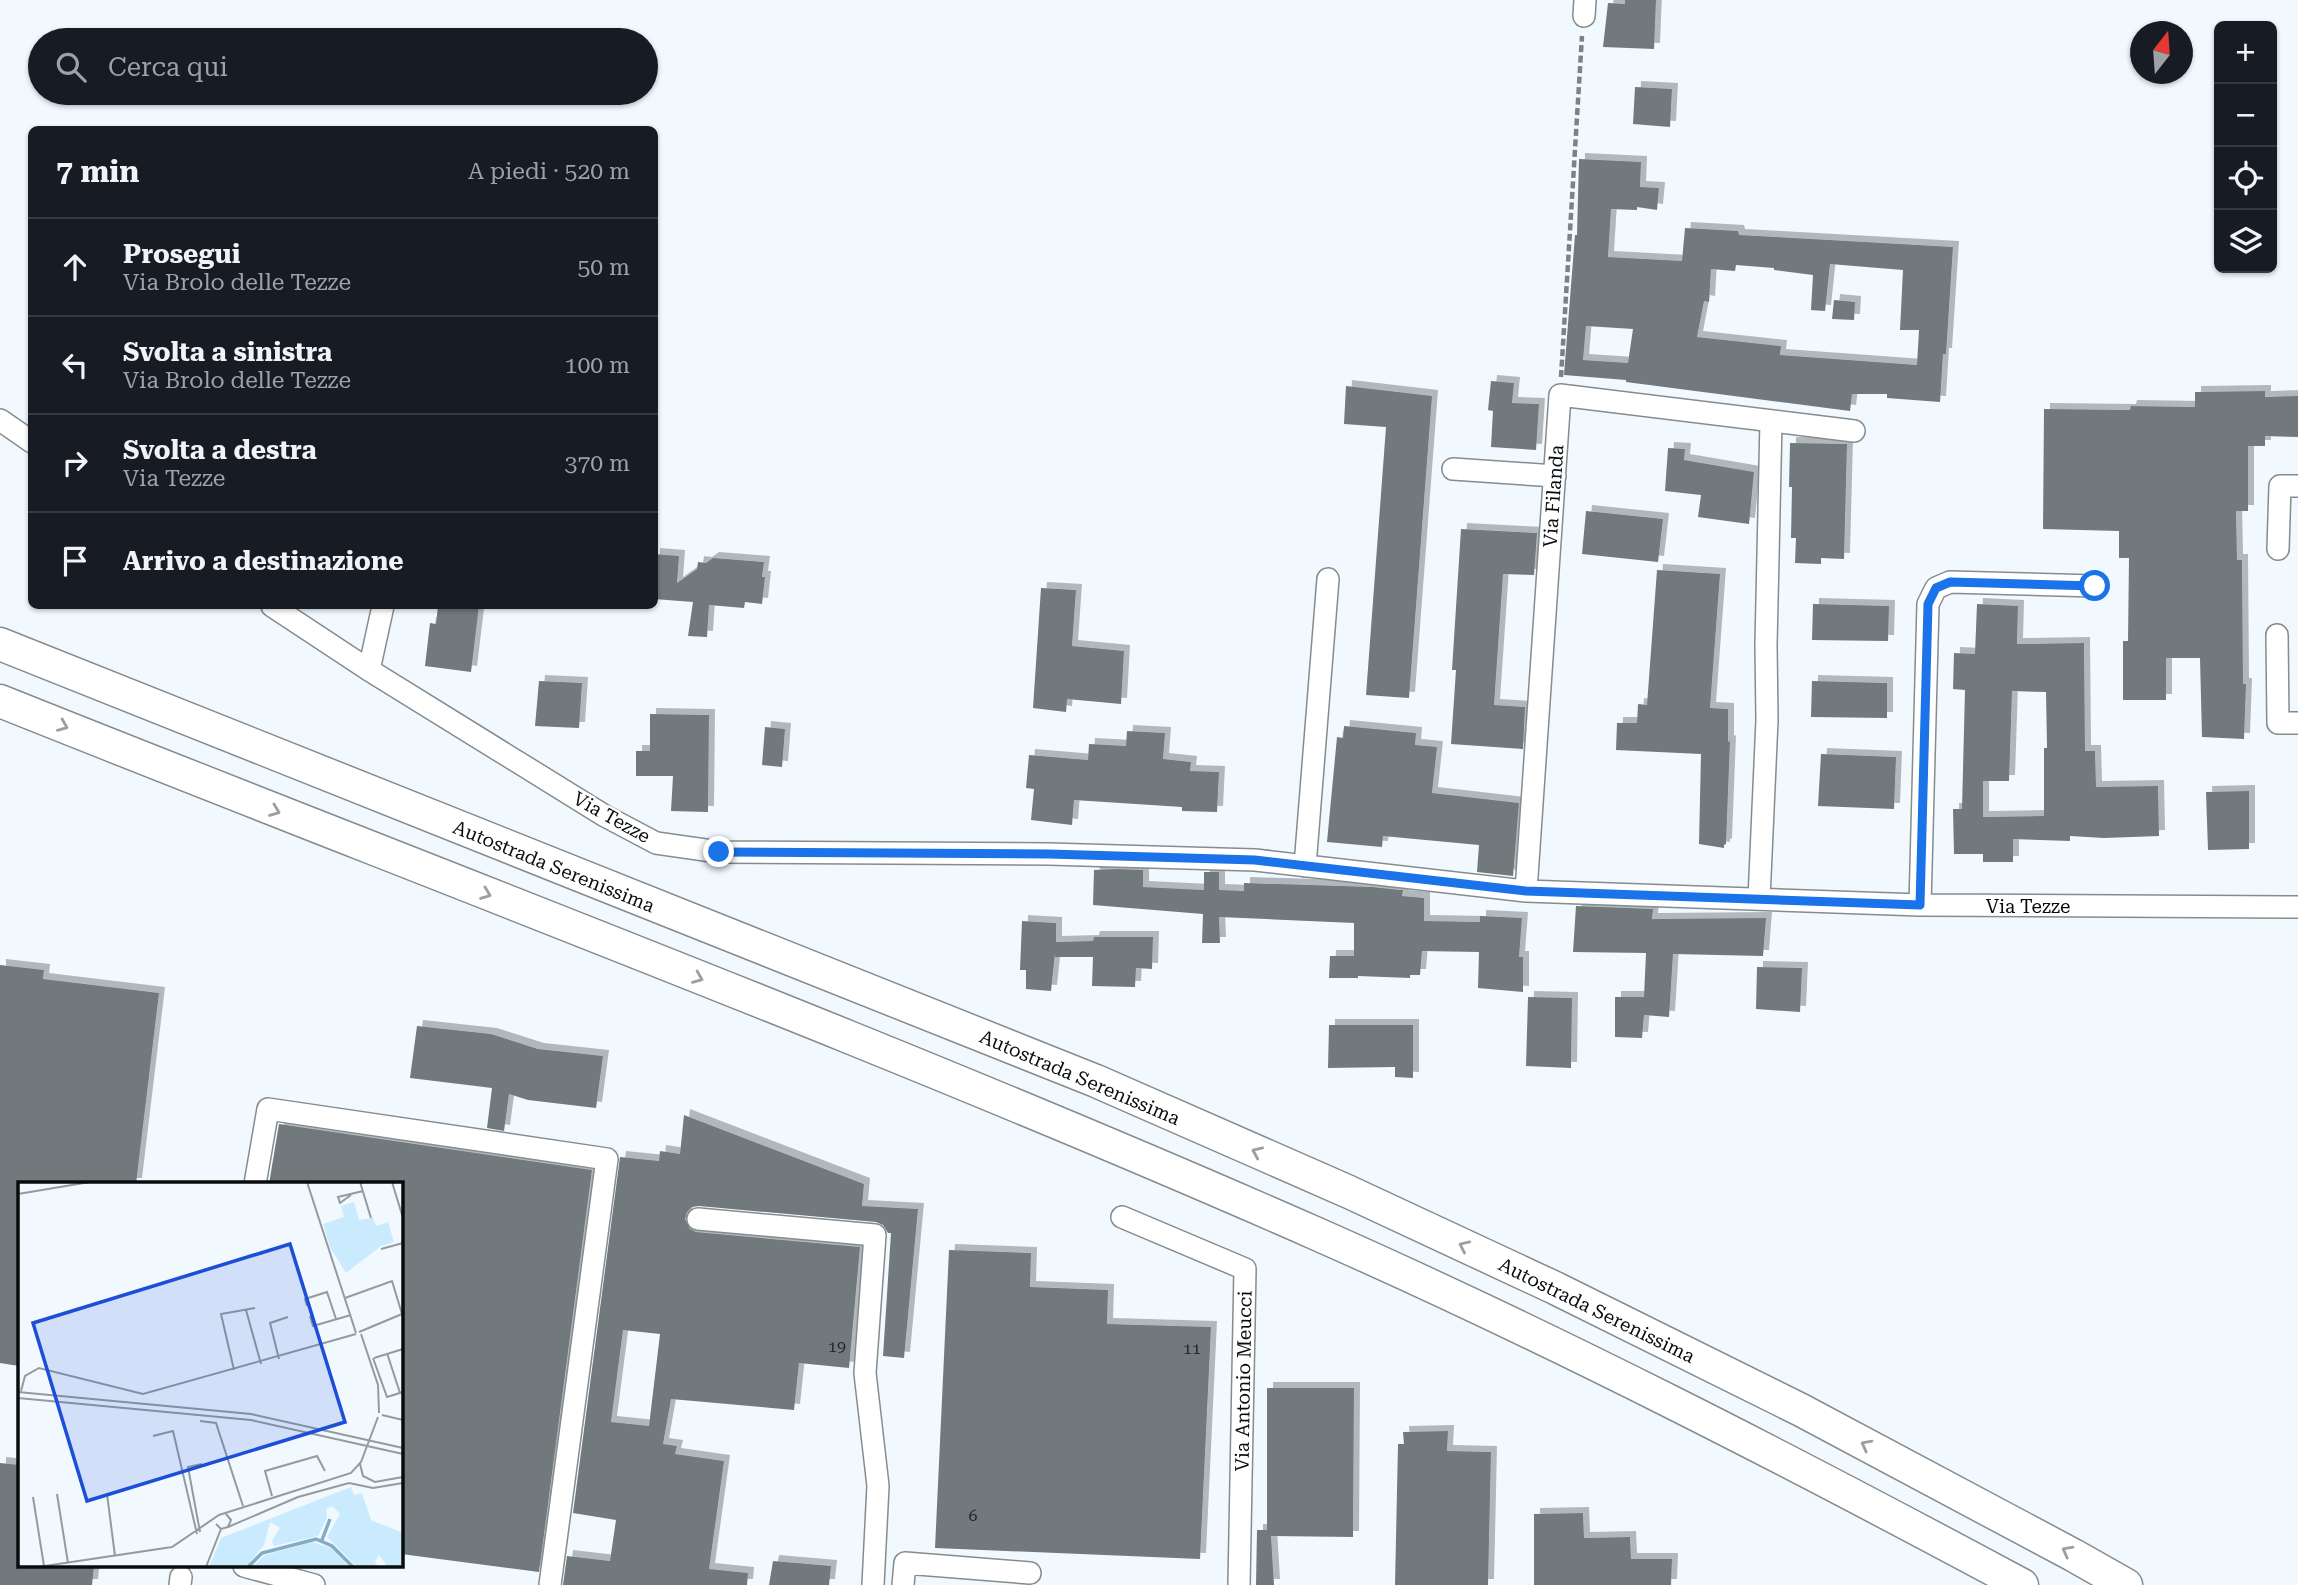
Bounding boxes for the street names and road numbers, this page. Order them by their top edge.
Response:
street label: Via Filanda [1538,443,1569,548]
street label: Via Tezze [569,787,654,848]
street label: Autostrada Serenissima [450,815,659,918]
street label: Via Tezze [1986,895,2070,918]
street label: Autostrada Serenissima [976,1025,1184,1130]
street label: Autostrada Serenissima [1495,1253,1699,1368]
street label: Via Antonio Meucci [1230,1290,1257,1472]

